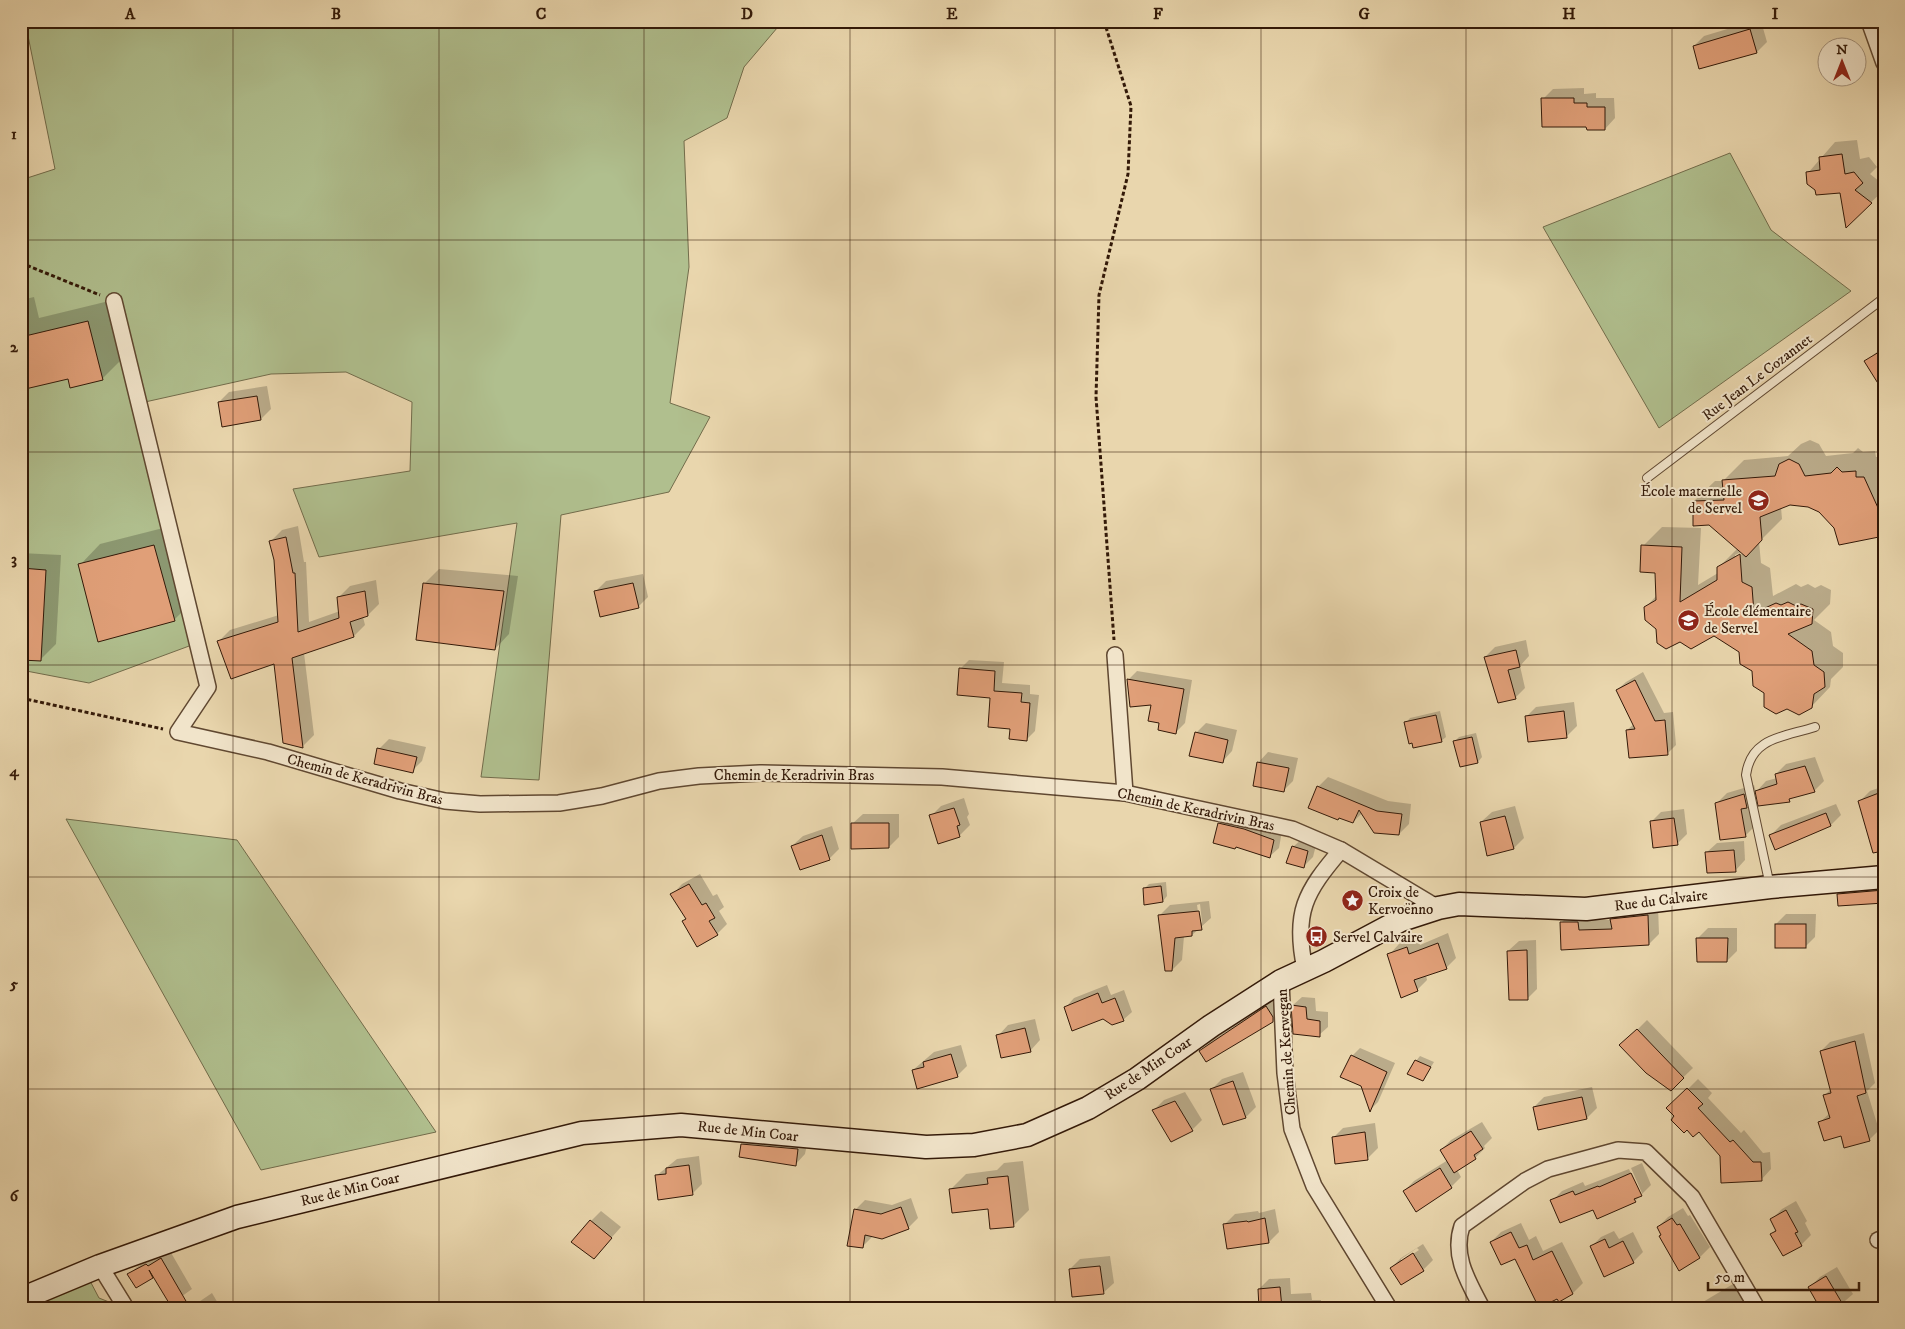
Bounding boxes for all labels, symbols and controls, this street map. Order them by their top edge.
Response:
text: A [124,4,136,24]
text: B [331,4,341,24]
text: C [536,4,546,24]
text: D [741,4,753,24]
text: E [946,4,958,24]
text: F [1153,4,1163,24]
text: G [1358,4,1370,24]
text: H [1562,4,1576,24]
text: I [1772,4,1779,24]
north arrow [1818,38,1868,88]
text: N [1836,41,1848,59]
text: 1 [11,124,17,144]
street label: Rue Jean Le Cozannet [1698,330,1816,425]
text: 2 [10,337,19,357]
place label: École maternelle de Servel [1640,482,1742,518]
school or university icon: École maternelle de Servel [1746,488,1770,512]
text: 3 [11,549,17,569]
place label: École élémentaire de Servel [1704,602,1811,638]
school or university icon: École élémentaire de Servel [1676,608,1700,632]
street label: Chemin de Keradrivin Bras [285,750,445,809]
text: 4 [8,761,19,781]
street label: Chemin de Keradrivin Bras [714,766,874,785]
street label: Chemin de Keradrivin Bras [1115,784,1276,835]
place label: Croix de Kervoënno [1368,883,1433,919]
street label: Rue du Calvaire [1613,885,1709,916]
place icon: Croix de Kervoënno [1340,889,1364,913]
bus stop icon: Servel Calvaire [1305,925,1329,949]
place label: Servel Calvaire [1333,928,1423,947]
text: 5 [9,974,18,994]
street label: Chemin de Kerwegan [1273,988,1300,1116]
street label: Rue de Min Coar [1101,1032,1196,1105]
street label: Rue de Min Coar [697,1117,800,1146]
street label: Rue de Min Coar [299,1168,402,1211]
text: 6 [10,1186,20,1206]
scale bar [1708,1259,1859,1291]
text: 50 m [1715,1268,1745,1287]

